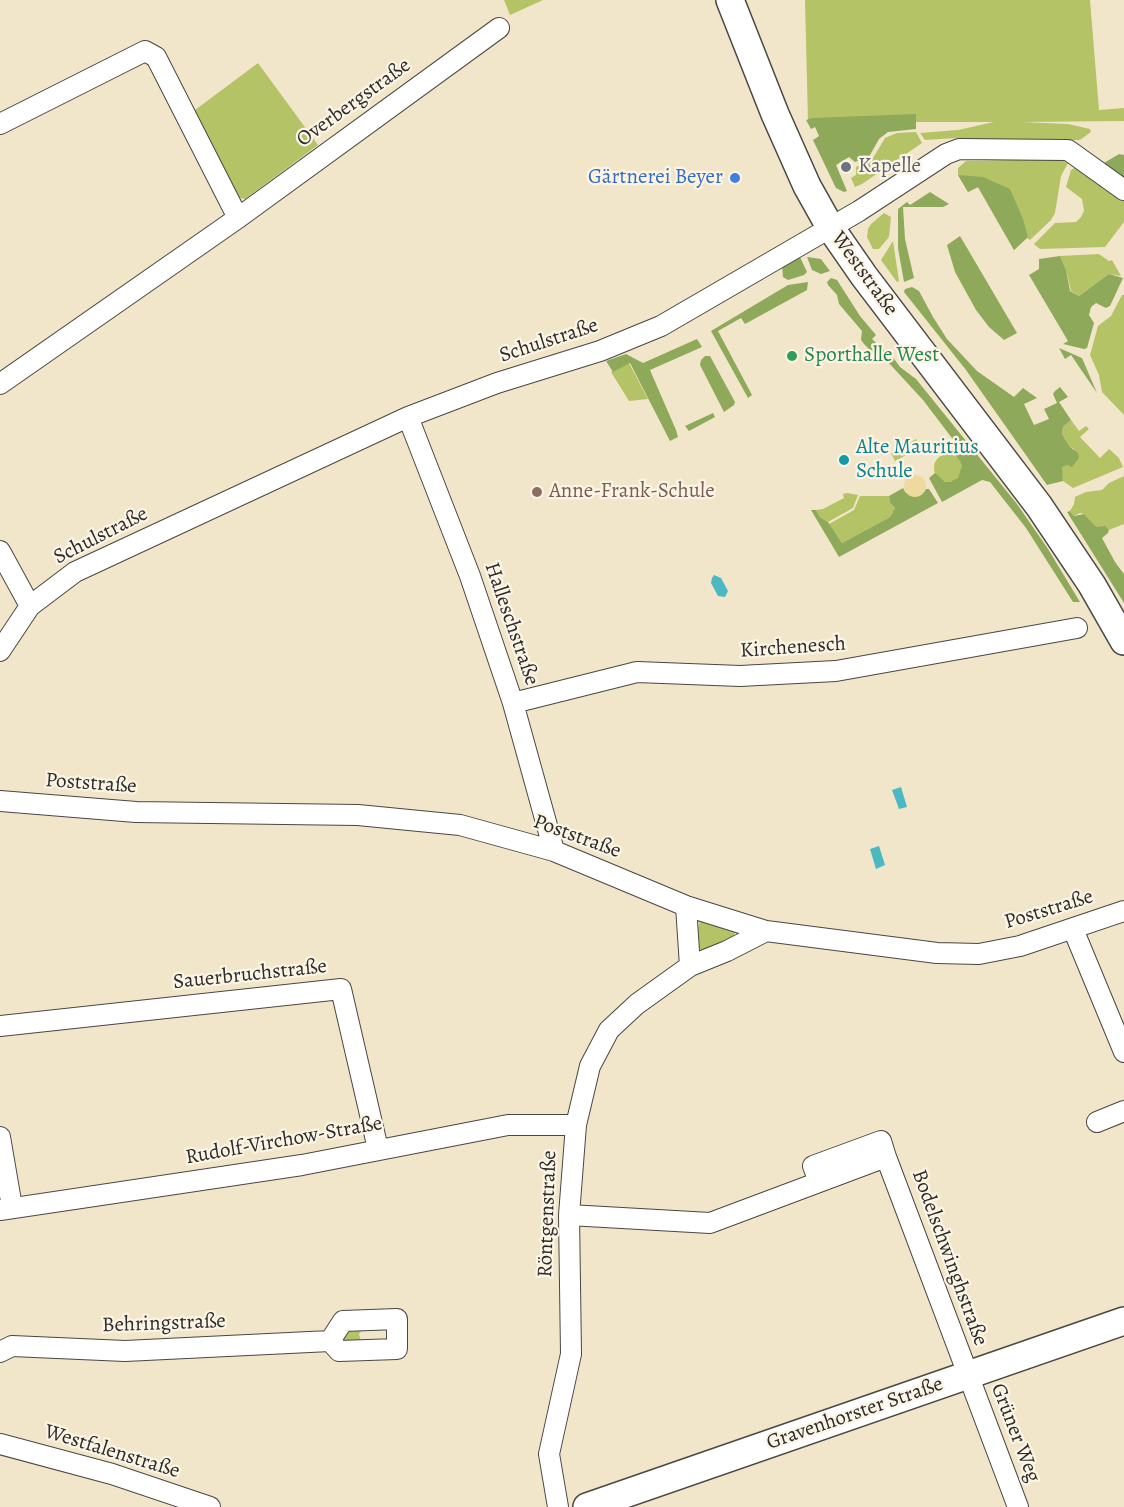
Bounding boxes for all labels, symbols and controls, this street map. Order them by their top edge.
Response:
street label: Overbergstraße [292,53,416,153]
place label: Kapelle [858,154,921,180]
marker: Kapelle [839,160,853,174]
place label: Gärtnerei Beyer [588,165,723,191]
marker: Gärtnerei Beyer [728,171,742,185]
street label: Weststraße [825,227,903,321]
street label: Schulstraße [497,313,601,369]
place label: Sporthalle West [804,343,939,369]
marker: Sporthalle West [785,349,799,363]
place label: Alte Mauritius Schule [856,435,979,485]
marker: Alte Mauritius Schule [837,453,851,467]
place label: Anne-Frank-Schule [549,479,715,505]
marker: Anne-Frank-Schule [530,485,544,499]
street label: Schulstraße [50,502,152,570]
street label: Halleschstraße [478,559,544,689]
street label: Kirchenesch [739,632,847,664]
street label: Poststraße [45,768,137,800]
street label: Poststraße [530,810,624,864]
street label: Poststraße [1002,885,1096,935]
street label: Sauerbruchstraße [172,954,328,996]
street label: Rudolf-Virchow-Straße [184,1111,384,1171]
street label: Röntgenstraße [533,1150,563,1278]
street label: Bodelschwinghstraße [905,1167,993,1349]
street label: Behringstraße [102,1309,226,1339]
street label: Gravenhorster Straße [763,1372,947,1456]
street label: Grüner Weg [985,1380,1045,1486]
street label: Westfalenstraße [41,1419,183,1485]

